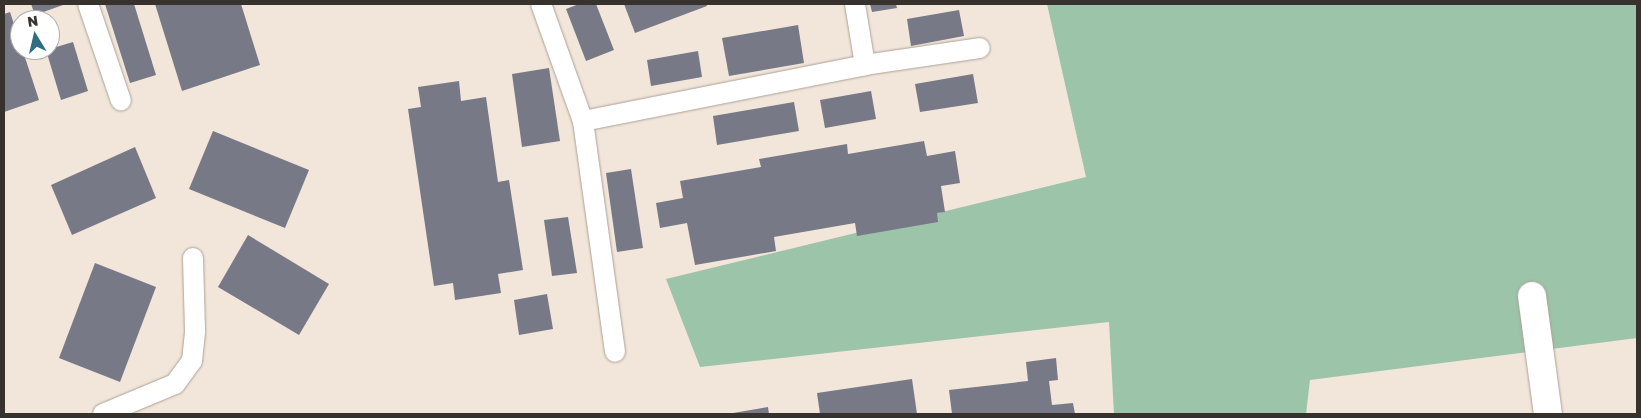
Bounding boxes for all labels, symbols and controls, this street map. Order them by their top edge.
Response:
north arrow [10,10,60,60]
text: N [26,11,39,30]

